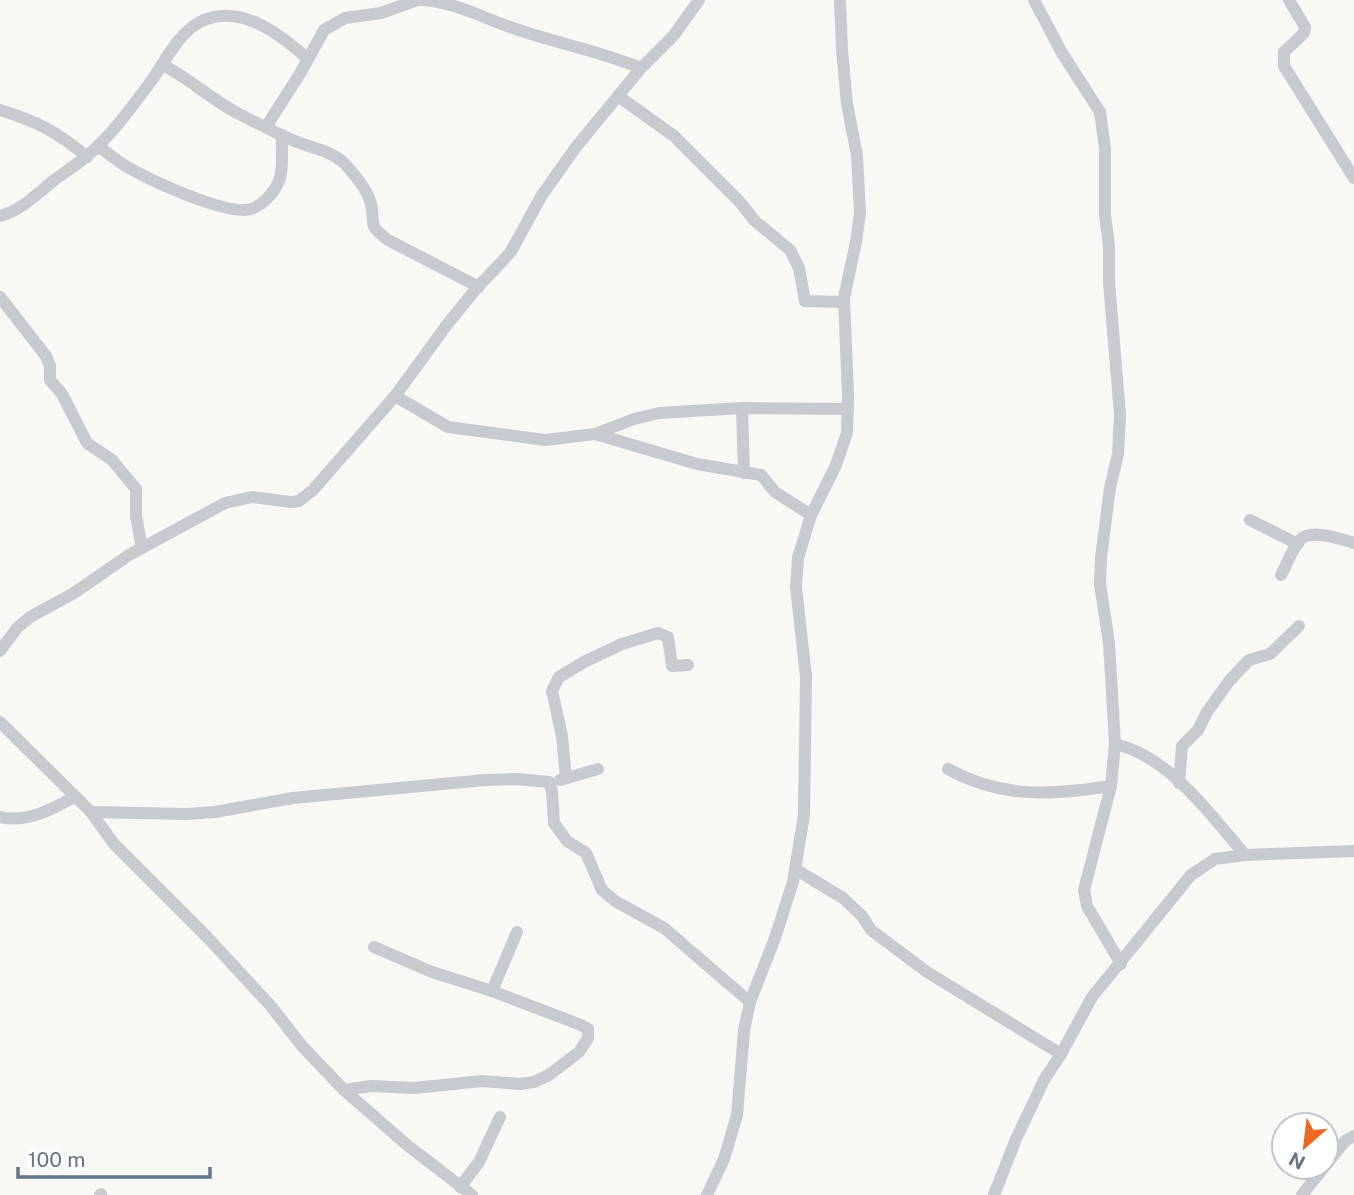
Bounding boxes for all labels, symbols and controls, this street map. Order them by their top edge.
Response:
north arrow [1270,1111,1340,1181]
scale bar [18,1136,210,1180]
text: 100 m [28,1147,85,1172]
text: N [1285,1148,1309,1174]

